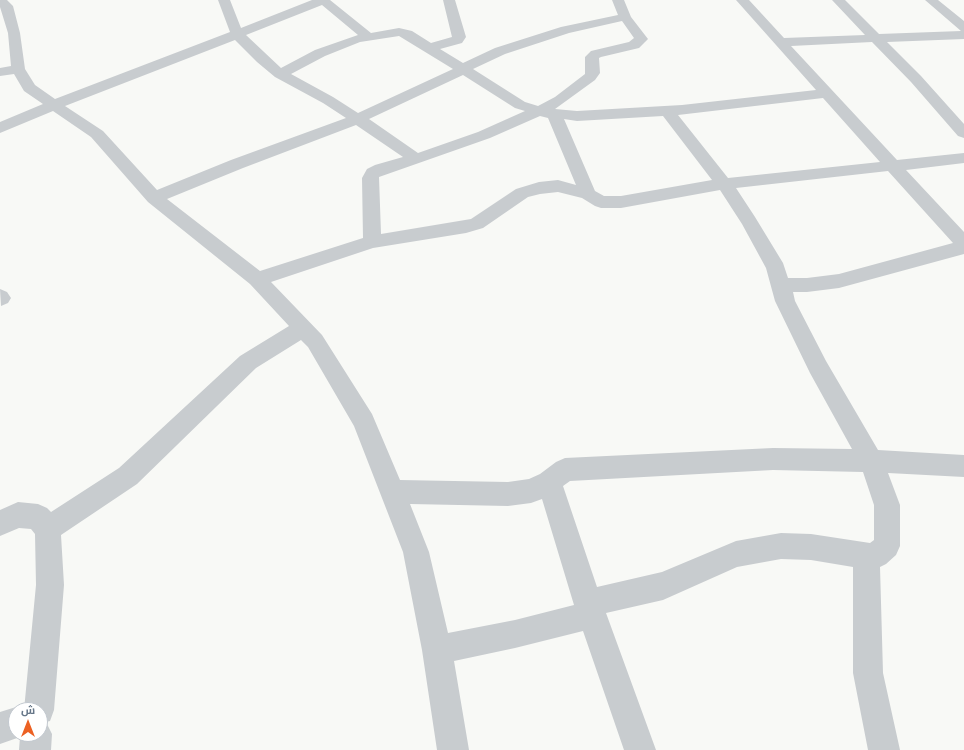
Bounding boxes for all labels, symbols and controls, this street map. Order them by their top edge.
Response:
north arrow [8,702,48,742]
text: ش [21,704,35,717]

